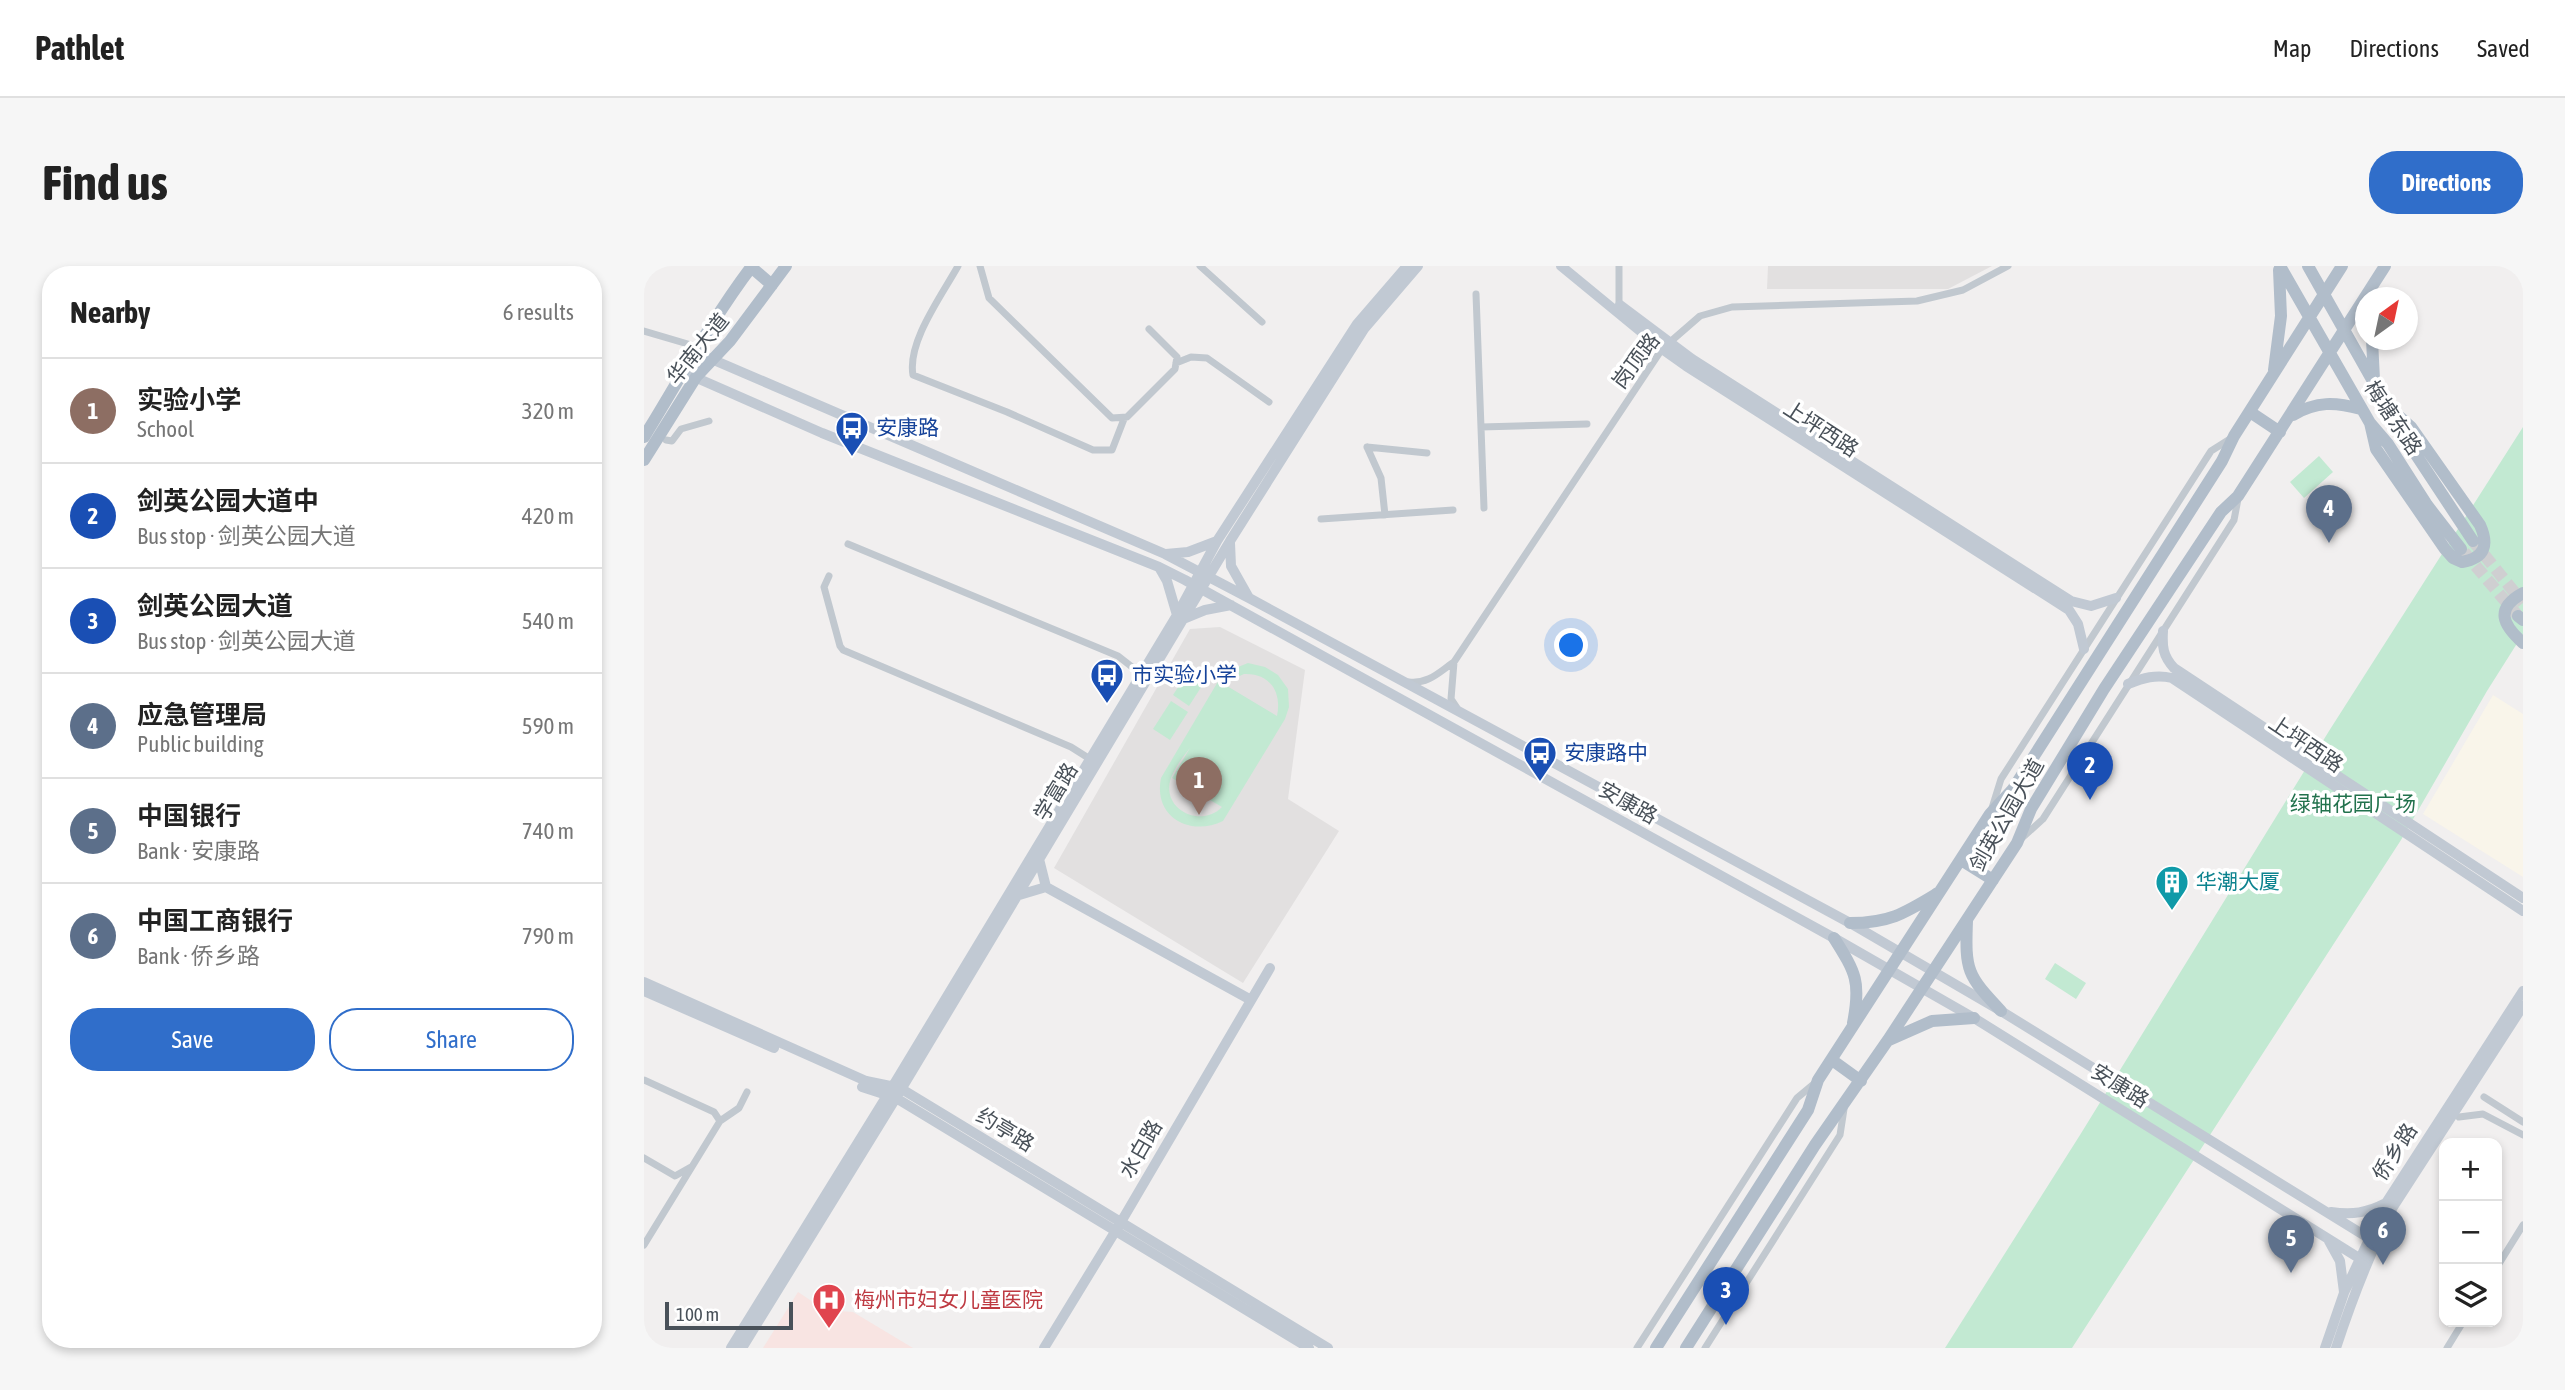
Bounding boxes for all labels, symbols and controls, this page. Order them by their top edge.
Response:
text: Pathlet [35,29,124,67]
text: Map [2273,35,2311,62]
text: Directions [2349,35,2439,62]
text: Saved [2477,35,2530,62]
button: Directions [2369,151,2523,214]
text: Find us [42,154,168,210]
north arrow [2355,287,2418,350]
text: Nearby [70,295,150,329]
text: 6 results [503,299,574,325]
street label: 华南大道 [661,308,733,389]
street label: 岗顶路 [1607,328,1664,393]
street label: 梅塘东路 [2360,376,2427,459]
text: 实验小学 [137,385,241,415]
street label: 上坪西路 [1780,395,1863,461]
text: 1 [88,398,98,424]
text: 320 m [522,398,574,424]
bus stop icon: 安康路 [833,409,871,458]
place label: 安康路 [876,415,939,439]
text: School [137,416,194,442]
pin: 4 [2306,485,2352,543]
text: 剑英公园大道中 [137,486,319,516]
text: 2 [88,503,98,529]
text: 420 m [522,503,574,529]
text: Bus stop · 剑英公园大道 [137,523,356,549]
text: 剑英公园大道 [137,591,293,621]
text: 3 [88,608,98,634]
text: 540 m [522,608,574,634]
text: Bus stop · 剑英公园大道 [137,628,356,654]
your location [1554,628,1588,662]
bus stop icon: 市实验小学 [1088,656,1126,705]
place label: 市实验小学 [1132,662,1237,686]
text: 应急管理局 [137,700,267,730]
street label: 上坪西路 [2265,710,2348,777]
text: 4 [88,713,98,739]
text: 590 m [522,713,574,739]
text: Public building [137,731,264,757]
bus stop icon: 安康路中 [1521,734,1559,783]
place label: 安康路中 [1564,740,1648,764]
pin: 2 [2067,742,2113,800]
street label: 剑英公园大道 [1964,754,2048,875]
pin: 1 [1176,757,1222,815]
street label: 学富路 [1029,758,1082,825]
street label: 安康路 [1595,776,1662,828]
park label: 绿轴花园广场 [2290,791,2416,815]
text: 中国银行 [137,801,241,831]
text: 5 [88,818,98,844]
text: 740 m [522,818,574,844]
text: Bank · 安康路 [137,838,260,864]
building icon: 华潮大厦 [2153,863,2191,912]
place label: 华潮大厦 [2196,869,2280,893]
text: 中国工商银行 [137,906,293,936]
text: 6 [88,923,98,949]
text: 790 m [522,923,574,949]
text: Bank · 侨乡路 [137,943,260,969]
button: Save [70,1008,315,1071]
button: Share [329,1008,574,1071]
street label: 安康路 [2087,1058,2154,1112]
street label: 约亭路 [972,1103,1039,1156]
street label: 水白路 [1114,1115,1166,1182]
street label: 侨乡路 [2367,1119,2421,1184]
map controls [2439,1138,2502,1327]
button: + [2439,1138,2502,1201]
button: − [2439,1201,2502,1264]
pin: 6 [2360,1207,2406,1265]
pin: 5 [2268,1215,2314,1273]
button: layers [2439,1264,2502,1327]
pin: 3 [1703,1267,1749,1325]
hospital icon: 梅州市妇女儿童医院 [810,1281,848,1330]
place label: 梅州市妇女儿童医院 [854,1287,1043,1311]
scale bar [665,1299,793,1331]
text: 100 m [676,1303,719,1325]

